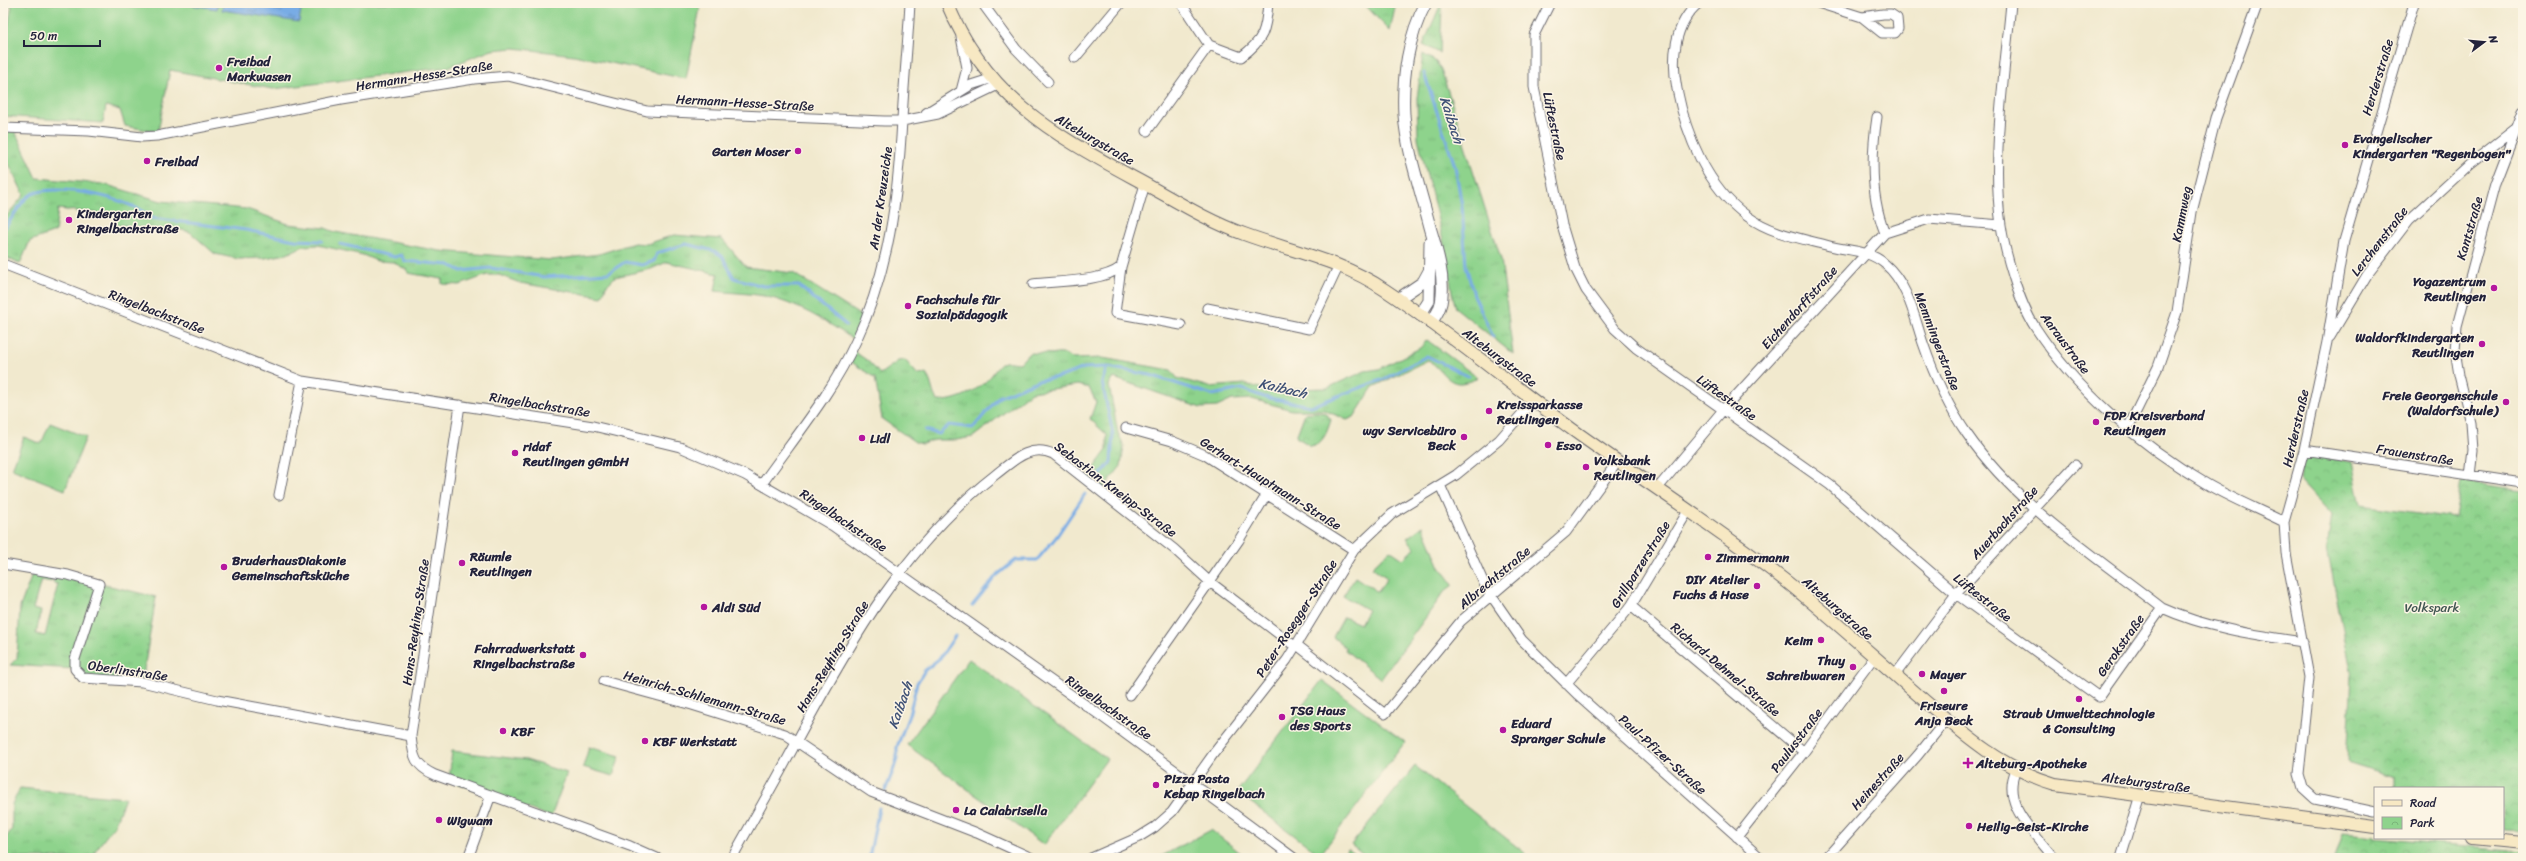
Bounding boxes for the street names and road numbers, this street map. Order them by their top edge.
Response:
street label: Herderstraße [2355,36,2400,118]
street label: Hermann-Hesse-Straße [354,53,494,98]
street label: Hermann-Hesse-Straße [675,87,815,118]
street label: Lüftestraße [1536,90,1573,162]
street label: Alteburgstraße [1050,107,1139,172]
street label: An der Kreuzeiche [862,145,899,252]
street label: Kammweg [2165,184,2198,244]
street label: Kantstraße [2449,194,2490,263]
street label: Lerchenstraße [2345,201,2414,281]
street label: Eichendorffstraße [1755,260,1844,355]
street label: Ringelbachstraße [105,283,209,341]
street label: Memmingerstraße [1908,288,1967,394]
street label: Aaraustraße [2034,307,2097,379]
street label: Alteburgstraße [1456,321,1542,394]
street label: Lüftestraße [1692,368,1762,427]
street label: Ringelbachstraße [488,385,592,424]
street label: Herderstraße [2275,387,2316,469]
street label: Gerhart-Hauptmann-Straße [1195,430,1346,537]
street label: Sebastian-Kneipp-Straße [1049,435,1182,544]
street label: Frauenstraße [2375,437,2455,472]
street label: Auerbachstraße [1964,480,2044,565]
street label: Ringelbachstraße [795,482,893,559]
street label: Grillparzerstraße [1604,516,1677,613]
street label: Albrechtstraße [1452,540,1536,615]
street label: Peter-Rosegger-Straße [1249,554,1344,682]
street label: Hans-Reyhing-Straße [395,557,436,687]
street label: Lüftestraße [1948,567,2017,628]
street label: Alteburgstraße [1796,570,1879,646]
street label: Hans-Reyhing-Straße [790,595,875,717]
street label: Gerokstraße [2090,609,2151,681]
street label: Richard-Dehmel-Straße [1666,616,1786,722]
street label: Oberlinstraße [86,653,170,688]
street label: Heinrich-Schliemann-Straße [621,663,789,732]
street label: Ringelbachstraße [1061,669,1157,746]
street label: Paulusstraße [1764,703,1829,778]
street label: Paul-Pfizer-Straße [1613,708,1712,801]
street label: Heinestraße [1845,747,1910,816]
street label: Alteburgstraße [2099,766,2192,799]

